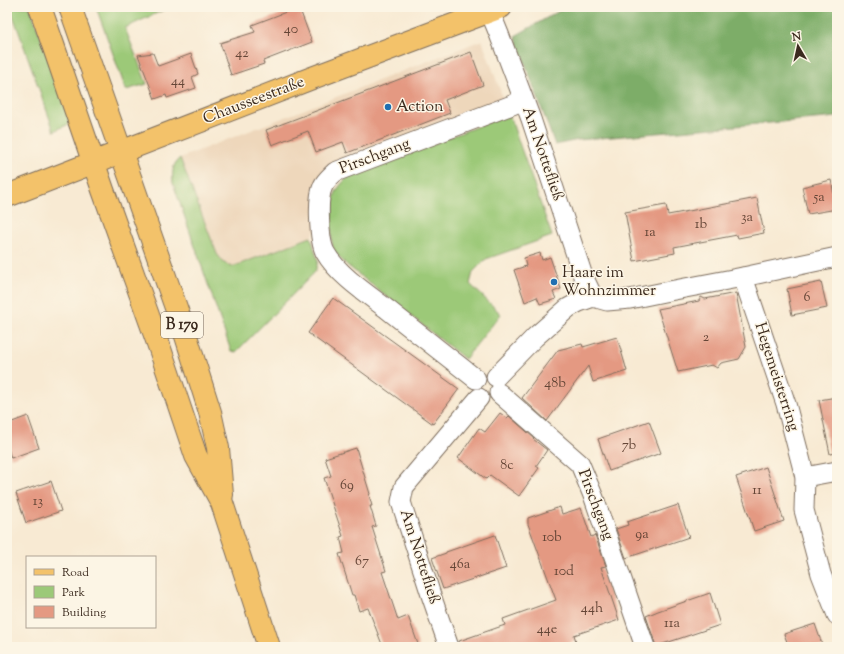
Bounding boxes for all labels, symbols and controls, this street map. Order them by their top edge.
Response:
house number: 40 [284,20,298,40]
north arrow [778,26,818,66]
text: N [790,28,802,46]
house number: 42 [235,44,249,64]
street label: Chausseestraße [200,71,308,131]
house number: 44 [171,72,185,92]
place label: Action [396,96,444,119]
marker: Action [383,102,393,112]
street label: Am Nottefließ [515,104,569,204]
street label: Pirschgang [336,133,414,181]
house number: 5a [812,188,825,208]
house number: 3a [741,208,754,228]
house number: 1b [695,215,707,235]
house number: 1a [644,223,656,243]
place label: Haare im Wohnzimmer [562,262,656,303]
marker: Haare im Wohnzimmer [549,277,559,287]
house number: 6 [804,288,811,308]
road number: B 179 [161,312,203,338]
street label: Hegemeisterring [748,320,804,435]
house number: 2 [703,328,710,348]
house number: 48b [544,374,566,394]
house number: 7b [622,436,637,456]
house number: 8c [500,456,514,476]
street label: Pirschgang [571,466,619,544]
house number: 69 [340,476,354,496]
house number: 11 [752,481,762,501]
house number: 13 [33,492,44,512]
street label: Am Nottefließ [393,507,445,607]
house number: 9a [635,525,649,545]
house number: 10b [542,528,562,548]
house number: 67 [355,552,369,572]
house number: 46a [450,555,471,575]
legend [26,556,156,628]
house number: 10d [554,562,574,582]
text: Road [62,564,89,582]
text: Park [62,584,85,602]
house number: 44h [581,599,603,619]
text: Building [62,604,106,622]
house number: 11a [664,614,681,634]
house number: 44e [537,620,557,640]

